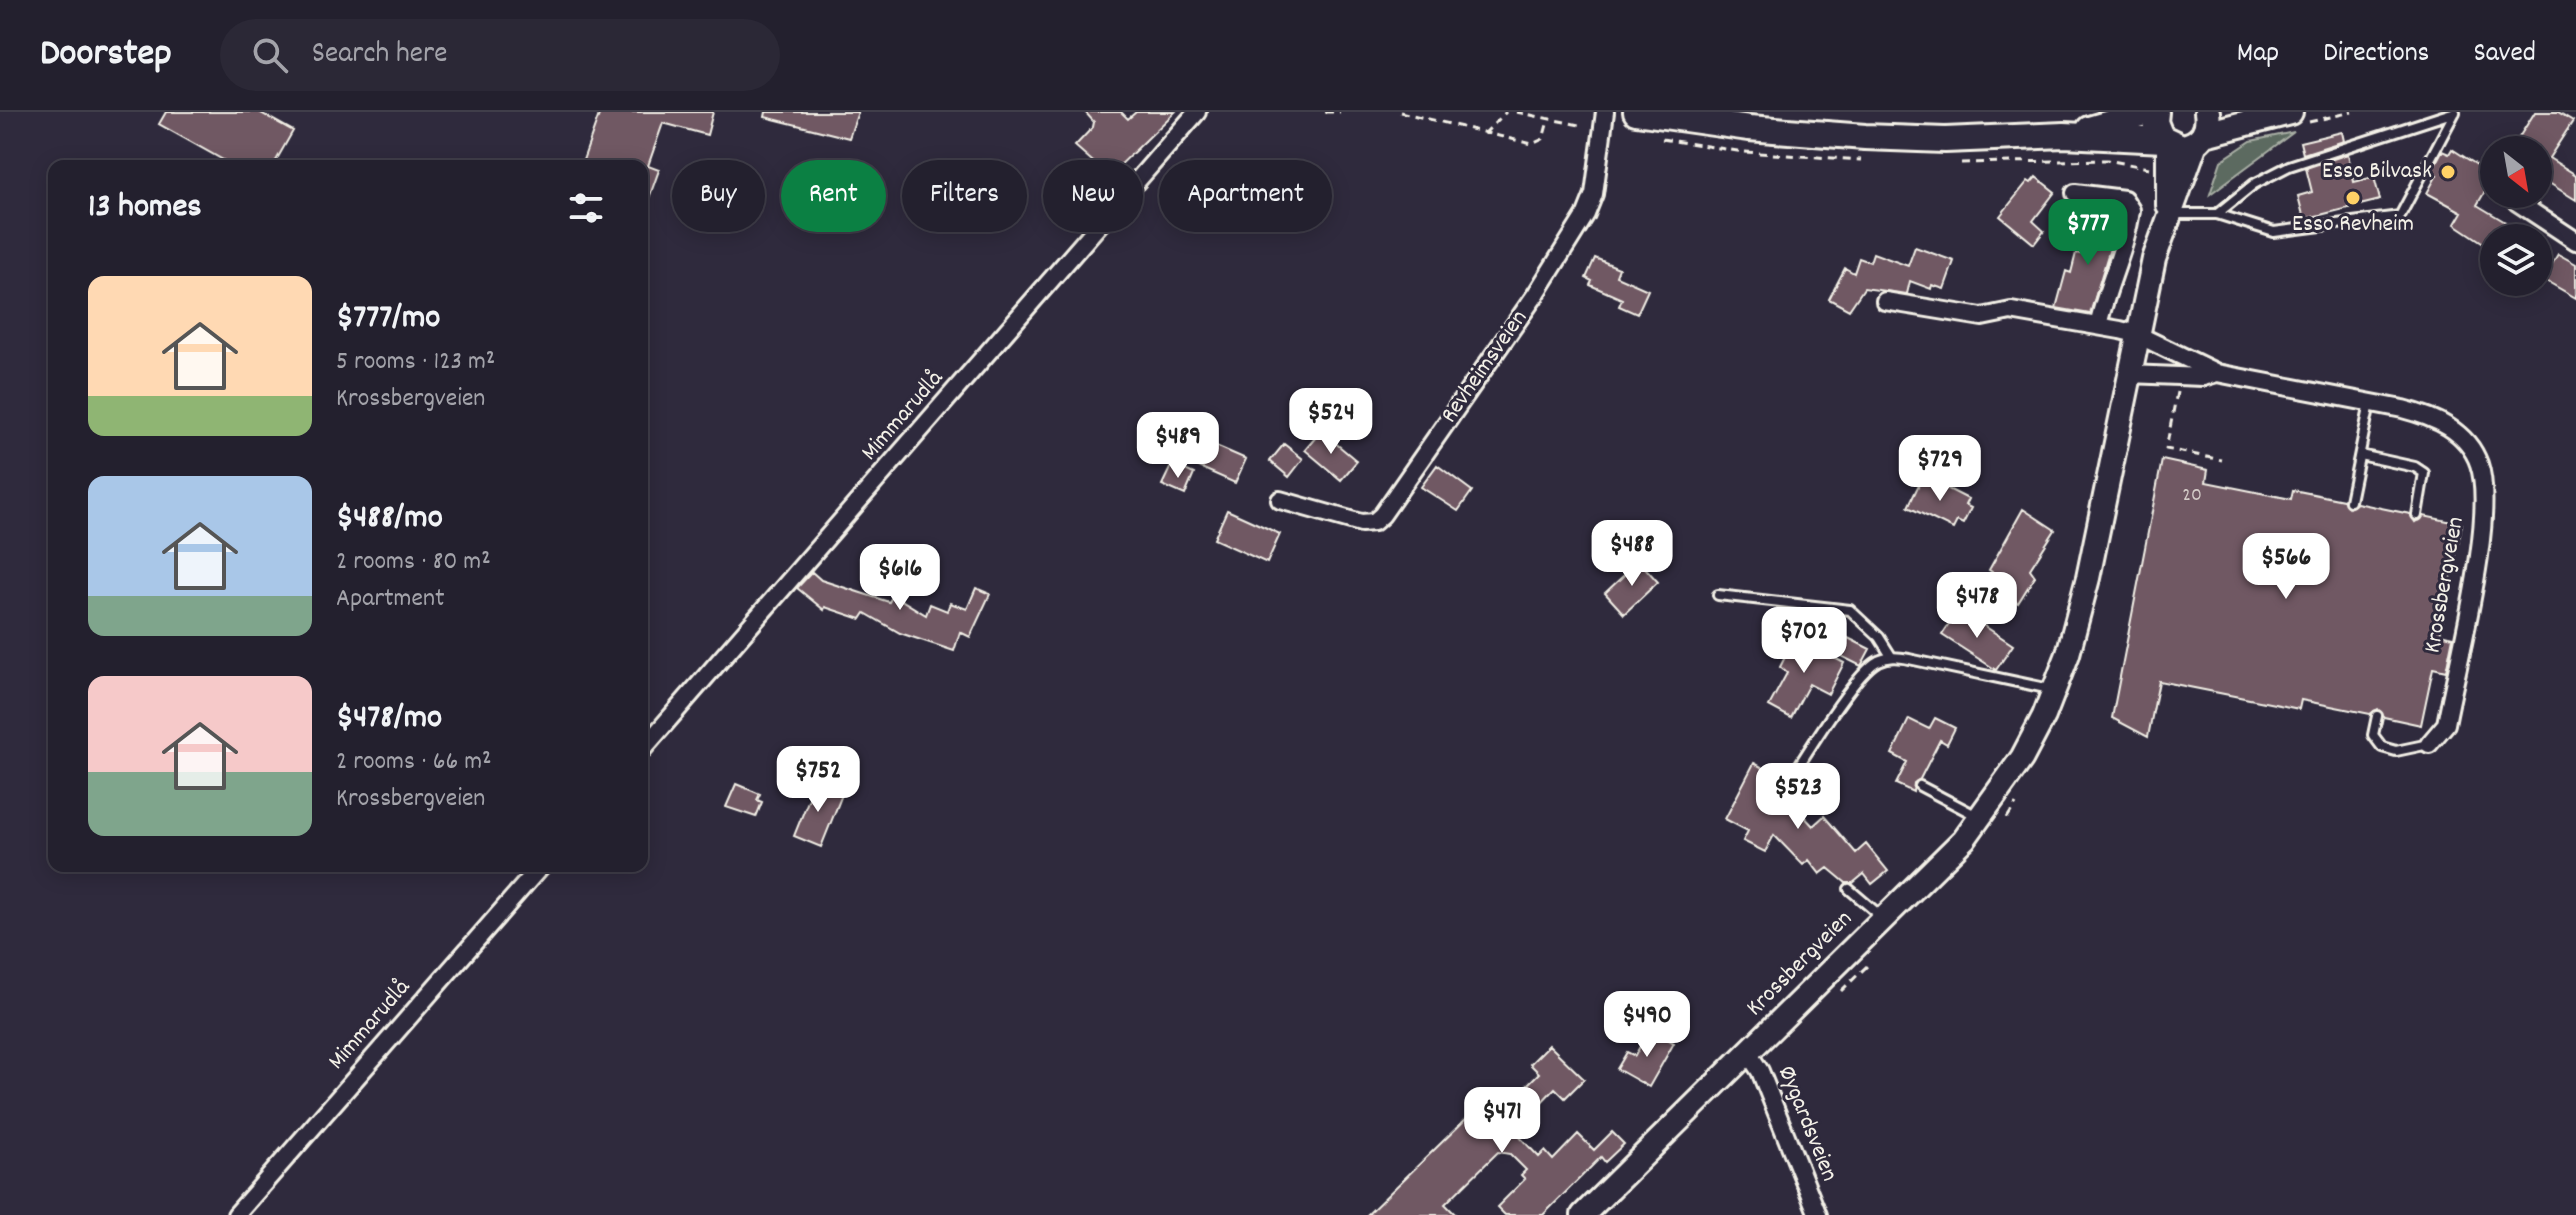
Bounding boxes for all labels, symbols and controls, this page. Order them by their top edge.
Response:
search box [220,19,780,91]
text: Doorstep [40,28,172,83]
icon: search [248,33,292,77]
text: Search here [312,34,447,77]
text: Map [2237,35,2279,75]
text: Directions [2323,35,2429,75]
text: Saved [2473,35,2536,75]
north arrow [2480,136,2552,208]
map controls [2480,136,2552,296]
place label: Esso Bilvask [2322,155,2432,189]
chip: Buy [672,160,765,232]
chip: Rent [781,160,886,232]
chip: Filters [902,160,1027,232]
chip: New [1043,160,1143,232]
chip: Apartment [1159,160,1332,232]
marker: Esso Bilvask [2439,163,2457,181]
text: 13 homes [88,184,202,233]
icon: filters [564,186,608,230]
marker: Esso Revheim [2344,189,2362,207]
pin: $777 [2041,199,2135,267]
text: $777 [2066,206,2110,243]
place label: Esso Revheim [2292,208,2414,242]
button: layers [2480,224,2552,296]
text: $777/mo [336,295,440,344]
street label: Revheimsveien [1433,303,1537,431]
icon: home [152,308,248,404]
text: 5 rooms · 123 m² [336,344,495,381]
street label: Mimmarudlå [854,363,952,469]
text: Krossbergveien [336,381,485,418]
pin: $524 [1284,388,1378,456]
text: $524 [1307,395,1355,432]
pin: $489 [1131,412,1225,480]
text: $489 [1155,419,1201,456]
pin: $729 [1893,435,1987,503]
text: $729 [1917,442,1963,479]
house number: 20 [2182,482,2202,510]
text: $488/mo [336,495,443,544]
icon: home [152,508,248,604]
street label: Krossbergveien [2416,514,2474,656]
pin: $488 [1585,520,1679,588]
text: $488 [1610,527,1654,564]
pin: $566 [2239,533,2333,601]
text: $566 [2261,540,2311,577]
text: 2 rooms · 80 m² [336,544,491,581]
pin: $616 [853,544,947,612]
text: $616 [878,551,922,588]
pin: $478 [1930,572,2024,640]
text: $478 [1955,579,1999,616]
text: Apartment [336,581,445,618]
pin: $702 [1757,607,1851,675]
text: $702 [1780,614,1828,651]
text: $478/mo [336,695,442,744]
icon: home [152,708,248,804]
text: 2 rooms · 66 m² [336,744,492,781]
pin: $752 [771,746,865,814]
text: $752 [795,753,841,790]
pin: $523 [1751,763,1845,831]
text: $523 [1774,770,1822,807]
text: Krossbergveien [336,781,485,818]
street label: Krossbergveien [1739,903,1861,1025]
street label: Mimmarudlå [321,972,419,1078]
pin: $490 [1600,991,1694,1059]
text: $490 [1622,998,1672,1035]
street label: Øygardsveien [1768,1061,1846,1187]
pin: $471 [1455,1087,1549,1155]
text: $471 [1482,1094,1522,1131]

